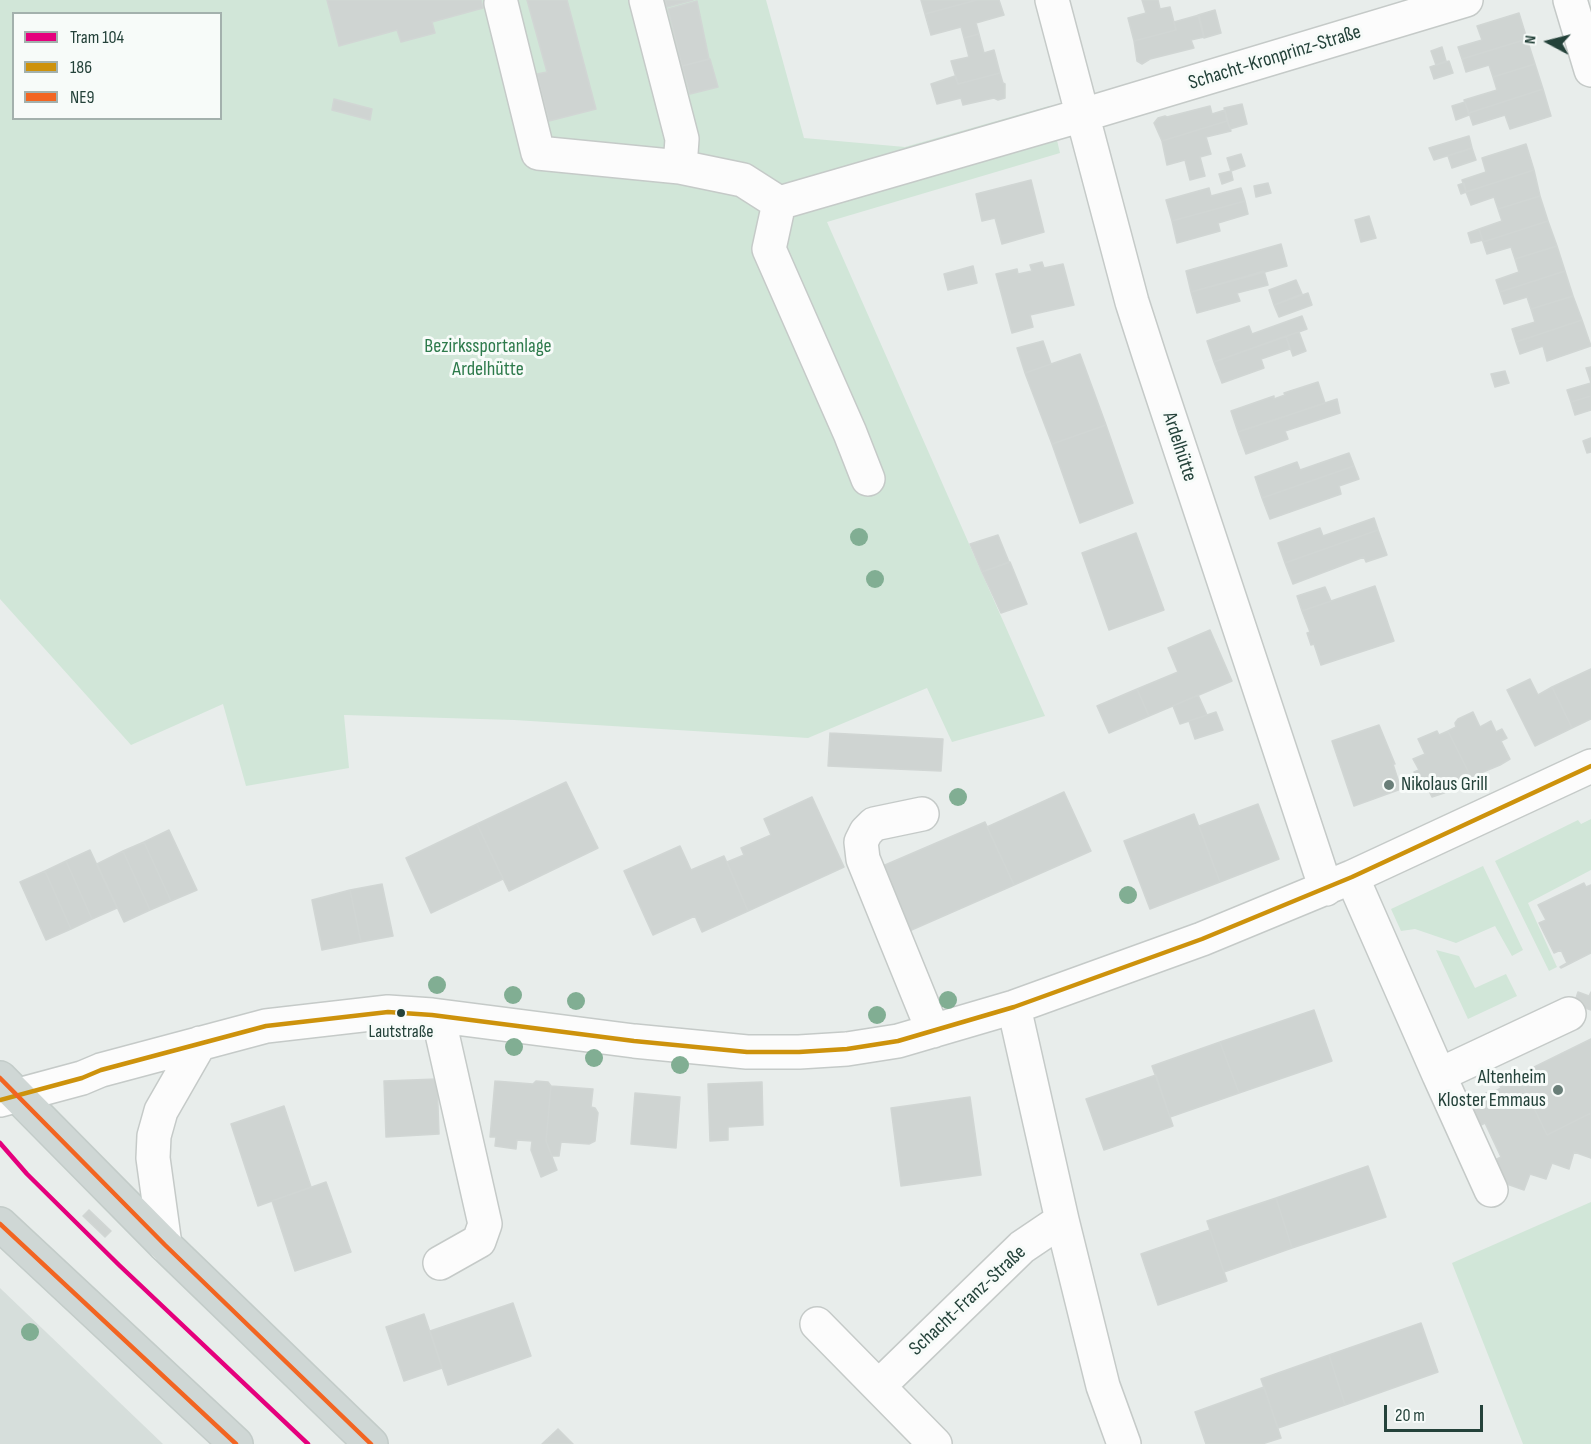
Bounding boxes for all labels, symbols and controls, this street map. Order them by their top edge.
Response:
legend [12,12,222,120]
north arrow [1519,12,1579,72]
street label: Schacht-Kronprinz-Straße [1186,20,1364,96]
text: Tram 104 [70,27,124,48]
text: N [1521,34,1541,45]
text: 186 [70,57,92,78]
text: NE9 [70,87,95,108]
park label: Bezirkssportanlage Ardelhütte [424,335,552,382]
street label: Ardelhütte [1157,409,1201,485]
place label: Nikolaus Grill [1401,773,1488,797]
marker: Nikolaus Grill [1382,778,1396,792]
marker: Lautstraße [395,1007,407,1019]
place label: Lautstraße [368,1021,434,1043]
place label: Altenheim Kloster Emmaus [1438,1066,1546,1113]
marker: Altenheim Kloster Emmaus [1551,1083,1565,1097]
street label: Schacht-Franz-Straße [905,1241,1031,1361]
scale bar [1387,1393,1486,1431]
text: 20 m [1395,1405,1425,1426]

